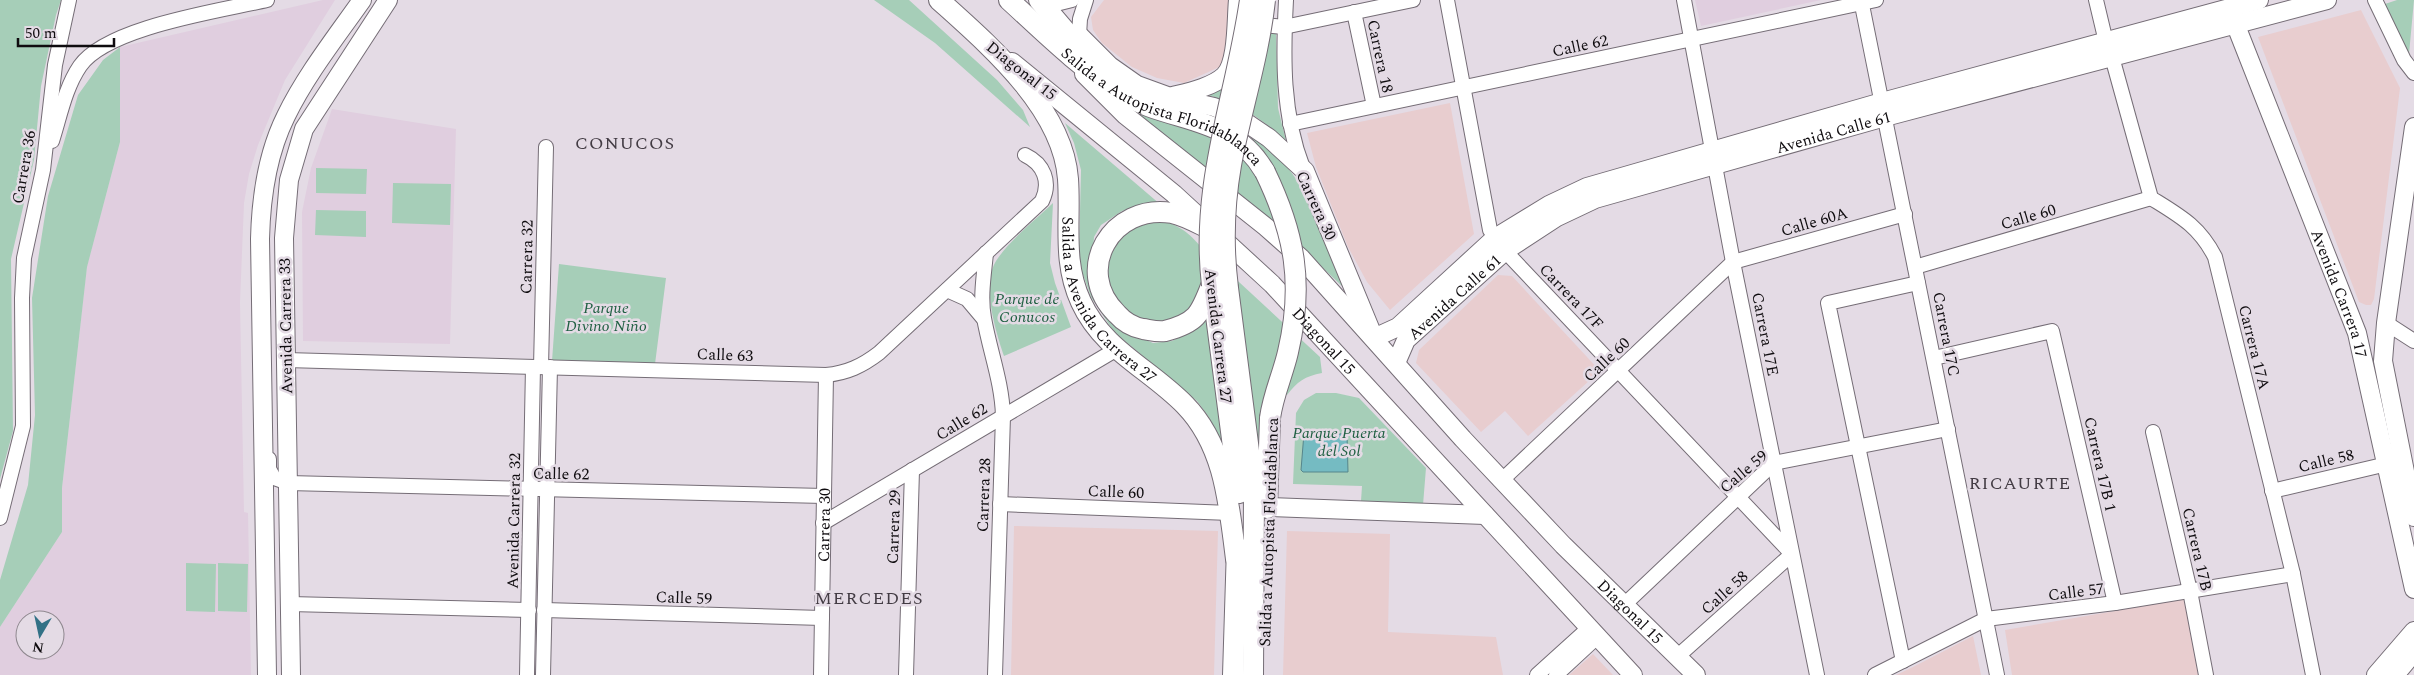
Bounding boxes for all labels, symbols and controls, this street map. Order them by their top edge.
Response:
scale bar [18,15,114,47]
street label: Carrera 18 [1361,17,1399,95]
text: 50 m [25,22,57,45]
street label: Calle 62 [1550,28,1610,64]
street label: Diagonal 15 [981,35,1062,106]
street label: Salida a Autopista Floridablanca [1055,42,1268,171]
street label: Avenida Calle 61 [1773,105,1894,160]
street label: Carrera 36 [6,129,42,206]
district label: CONUCOS [575,130,675,157]
street label: Carrera 30 [1290,167,1343,244]
street label: Calle 60 [1998,198,2059,236]
street label: Calle 60A [1778,201,1851,243]
street label: Salida a Avenida Carrera 27 [1055,216,1162,389]
street label: Carrera 32 [514,220,540,294]
street label: Avenida Carrera 17 [2304,226,2373,360]
street label: Avenida Calle 61 [1403,249,1507,346]
street label: Avenida Carrera 33 [273,258,299,394]
street label: Carrera 17F [1533,258,1609,335]
street label: Avenida Carrera 27 [1198,267,1238,405]
park label: Parque de Conucos [995,287,1059,329]
street label: Carrera 17E [1745,290,1785,378]
street label: Carrera 17C [1926,290,1966,379]
park label: Parque Divino Niño [565,296,647,338]
street label: Diagonal 15 [1286,302,1361,380]
street label: Carrera 17A [2232,303,2276,392]
street label: Calle 60 [1578,332,1636,388]
street label: Calle 63 [696,342,754,368]
street label: Calle 62 [931,397,992,447]
street label: Carrera 17B 1 [2077,414,2123,514]
street label: Salida a Autopista Floridablanca [1253,417,1285,647]
park label: Parque Puerta del Sol [1292,421,1386,463]
street label: Calle 58 [2296,443,2356,479]
street label: Calle 59 [1714,444,1773,499]
street label: Avenida Carrera 32 [501,453,527,589]
street label: Carrera 28 [971,458,997,533]
street label: Calle 62 [533,462,589,486]
district label: RICAURTE [1969,470,2071,497]
street label: Calle 60 [1087,479,1145,505]
street label: Carrera 30 [812,488,837,562]
street label: Carrera 29 [881,490,907,565]
street label: Carrera 17B [2176,505,2218,593]
street label: Calle 58 [1696,565,1754,621]
street label: Diagonal 15 [1591,574,1668,650]
street label: Calle 57 [2047,577,2106,607]
street label: Calle 59 [655,585,713,611]
district label: MERCEDES [815,585,923,612]
north arrow [15,610,65,660]
text: N [31,636,45,659]

